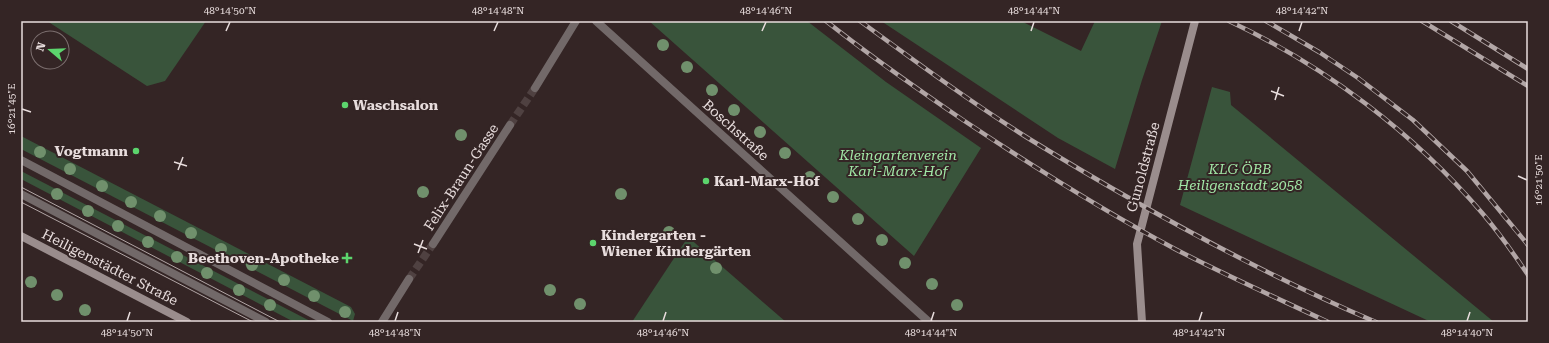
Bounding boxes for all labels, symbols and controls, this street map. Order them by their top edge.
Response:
text: 48°14'50"N [204,5,256,16]
text: 48°14'48"N [472,5,524,16]
text: 48°14'46"N [740,5,792,16]
text: 48°14'44"N [1008,5,1060,16]
text: 48°14'42"N [1276,5,1328,16]
north arrow [30,30,70,70]
text: N [33,40,49,53]
text: 16°21'45"E [6,83,17,135]
street label: Boschstraße [700,96,772,164]
place label: Waschsalon [353,97,439,113]
marker: Waschsalon [340,100,350,110]
street label: Felix-Braun-Gasse [420,120,502,233]
street label: Gunoldstraße [1123,120,1163,214]
place label: Vogtmann [55,143,129,159]
marker: Vogtmann [131,146,141,156]
park label: Kleingartenverein Karl-Marx-Hof [838,147,957,179]
text: 16°21'50"E [1533,154,1544,206]
park label: KLG ÖBB Heiligenstadt 2058 [1177,161,1302,193]
place label: Karl-Marx-Hof [714,173,821,189]
marker: Karl-Marx-Hof [701,176,711,186]
street label: Heiligenstädter Straße [39,226,181,308]
place label: Kindergarten - Wiener Kindergärten [601,227,752,259]
marker: Kindergarten - Wiener Kindergärten [588,238,598,248]
place label: Beethoven-Apotheke [188,250,339,266]
marker: Beethoven-Apotheke [342,253,352,263]
text: 48°14'50"N [101,327,153,338]
text: 48°14'48"N [369,327,421,338]
text: 48°14'46"N [637,327,689,338]
text: 48°14'44"N [905,327,957,338]
text: 48°14'42"N [1173,327,1225,338]
text: 48°14'40"N [1441,327,1493,338]

